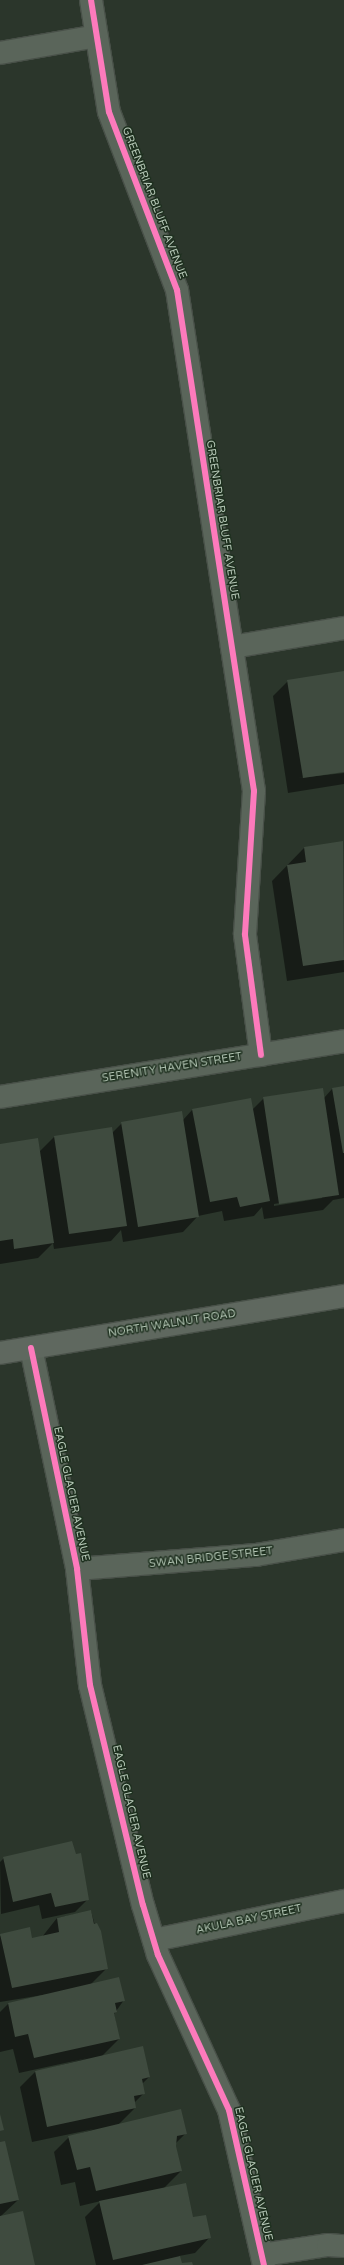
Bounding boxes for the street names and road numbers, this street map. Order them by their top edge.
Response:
street label: GREENBRIAR BLUFF AVENUE [119,125,189,281]
street label: GREENBRIAR BLUFF AVENUE [203,439,241,601]
street label: SERENITY HAVEN STREET [101,1050,243,1086]
street label: NORTH WALNUT ROAD [107,1307,237,1341]
street label: EAGLE GLACIER AVENUE [50,1426,92,1562]
street label: SWAN BRIDGE STREET [148,1545,274,1571]
street label: EAGLE GLACIER AVENUE [109,1744,153,1880]
street label: AKULA BAY STREET [195,1902,303,1938]
street label: EAGLE GLACIER AVENUE [231,2106,275,2242]

